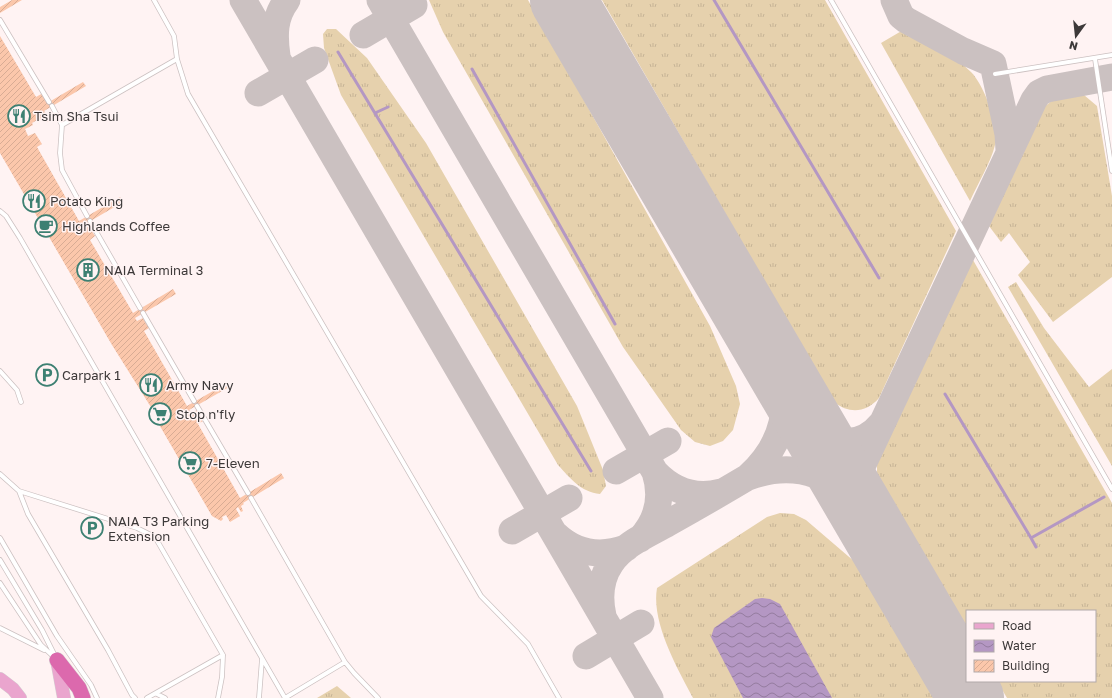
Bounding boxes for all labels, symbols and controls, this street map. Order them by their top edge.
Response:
north arrow [1056,16,1096,56]
text: N [1068,39,1079,54]
restaurant icon: Tsim Sha Tsui [6,103,32,129]
place label: Tsim Sha Tsui [34,108,119,124]
restaurant icon: Potato King [21,188,47,214]
place label: Potato King [50,193,123,209]
cafe icon: Highlands Coffee [33,213,59,239]
place label: Highlands Coffee [62,218,170,234]
building icon: NAIA Terminal 3 [75,257,101,283]
place label: NAIA Terminal 3 [104,262,203,278]
parking icon: Carpark 1 [34,362,60,388]
place label: Carpark 1 [62,367,121,383]
restaurant icon: Army Navy [138,372,164,398]
place label: Army Navy [166,377,234,393]
supermarket icon: Stop n'fly [147,401,173,427]
place label: Stop n'fly [176,406,236,422]
supermarket icon: 7-Eleven [177,450,203,476]
place label: 7-Eleven [206,455,260,471]
place label: NAIA T3 Parking Extension [108,513,209,544]
parking icon: NAIA T3 Parking Extension [79,515,105,541]
legend [966,610,1096,682]
text: Road [1002,618,1031,633]
text: Water [1002,638,1036,653]
text: Building [1002,658,1050,673]

